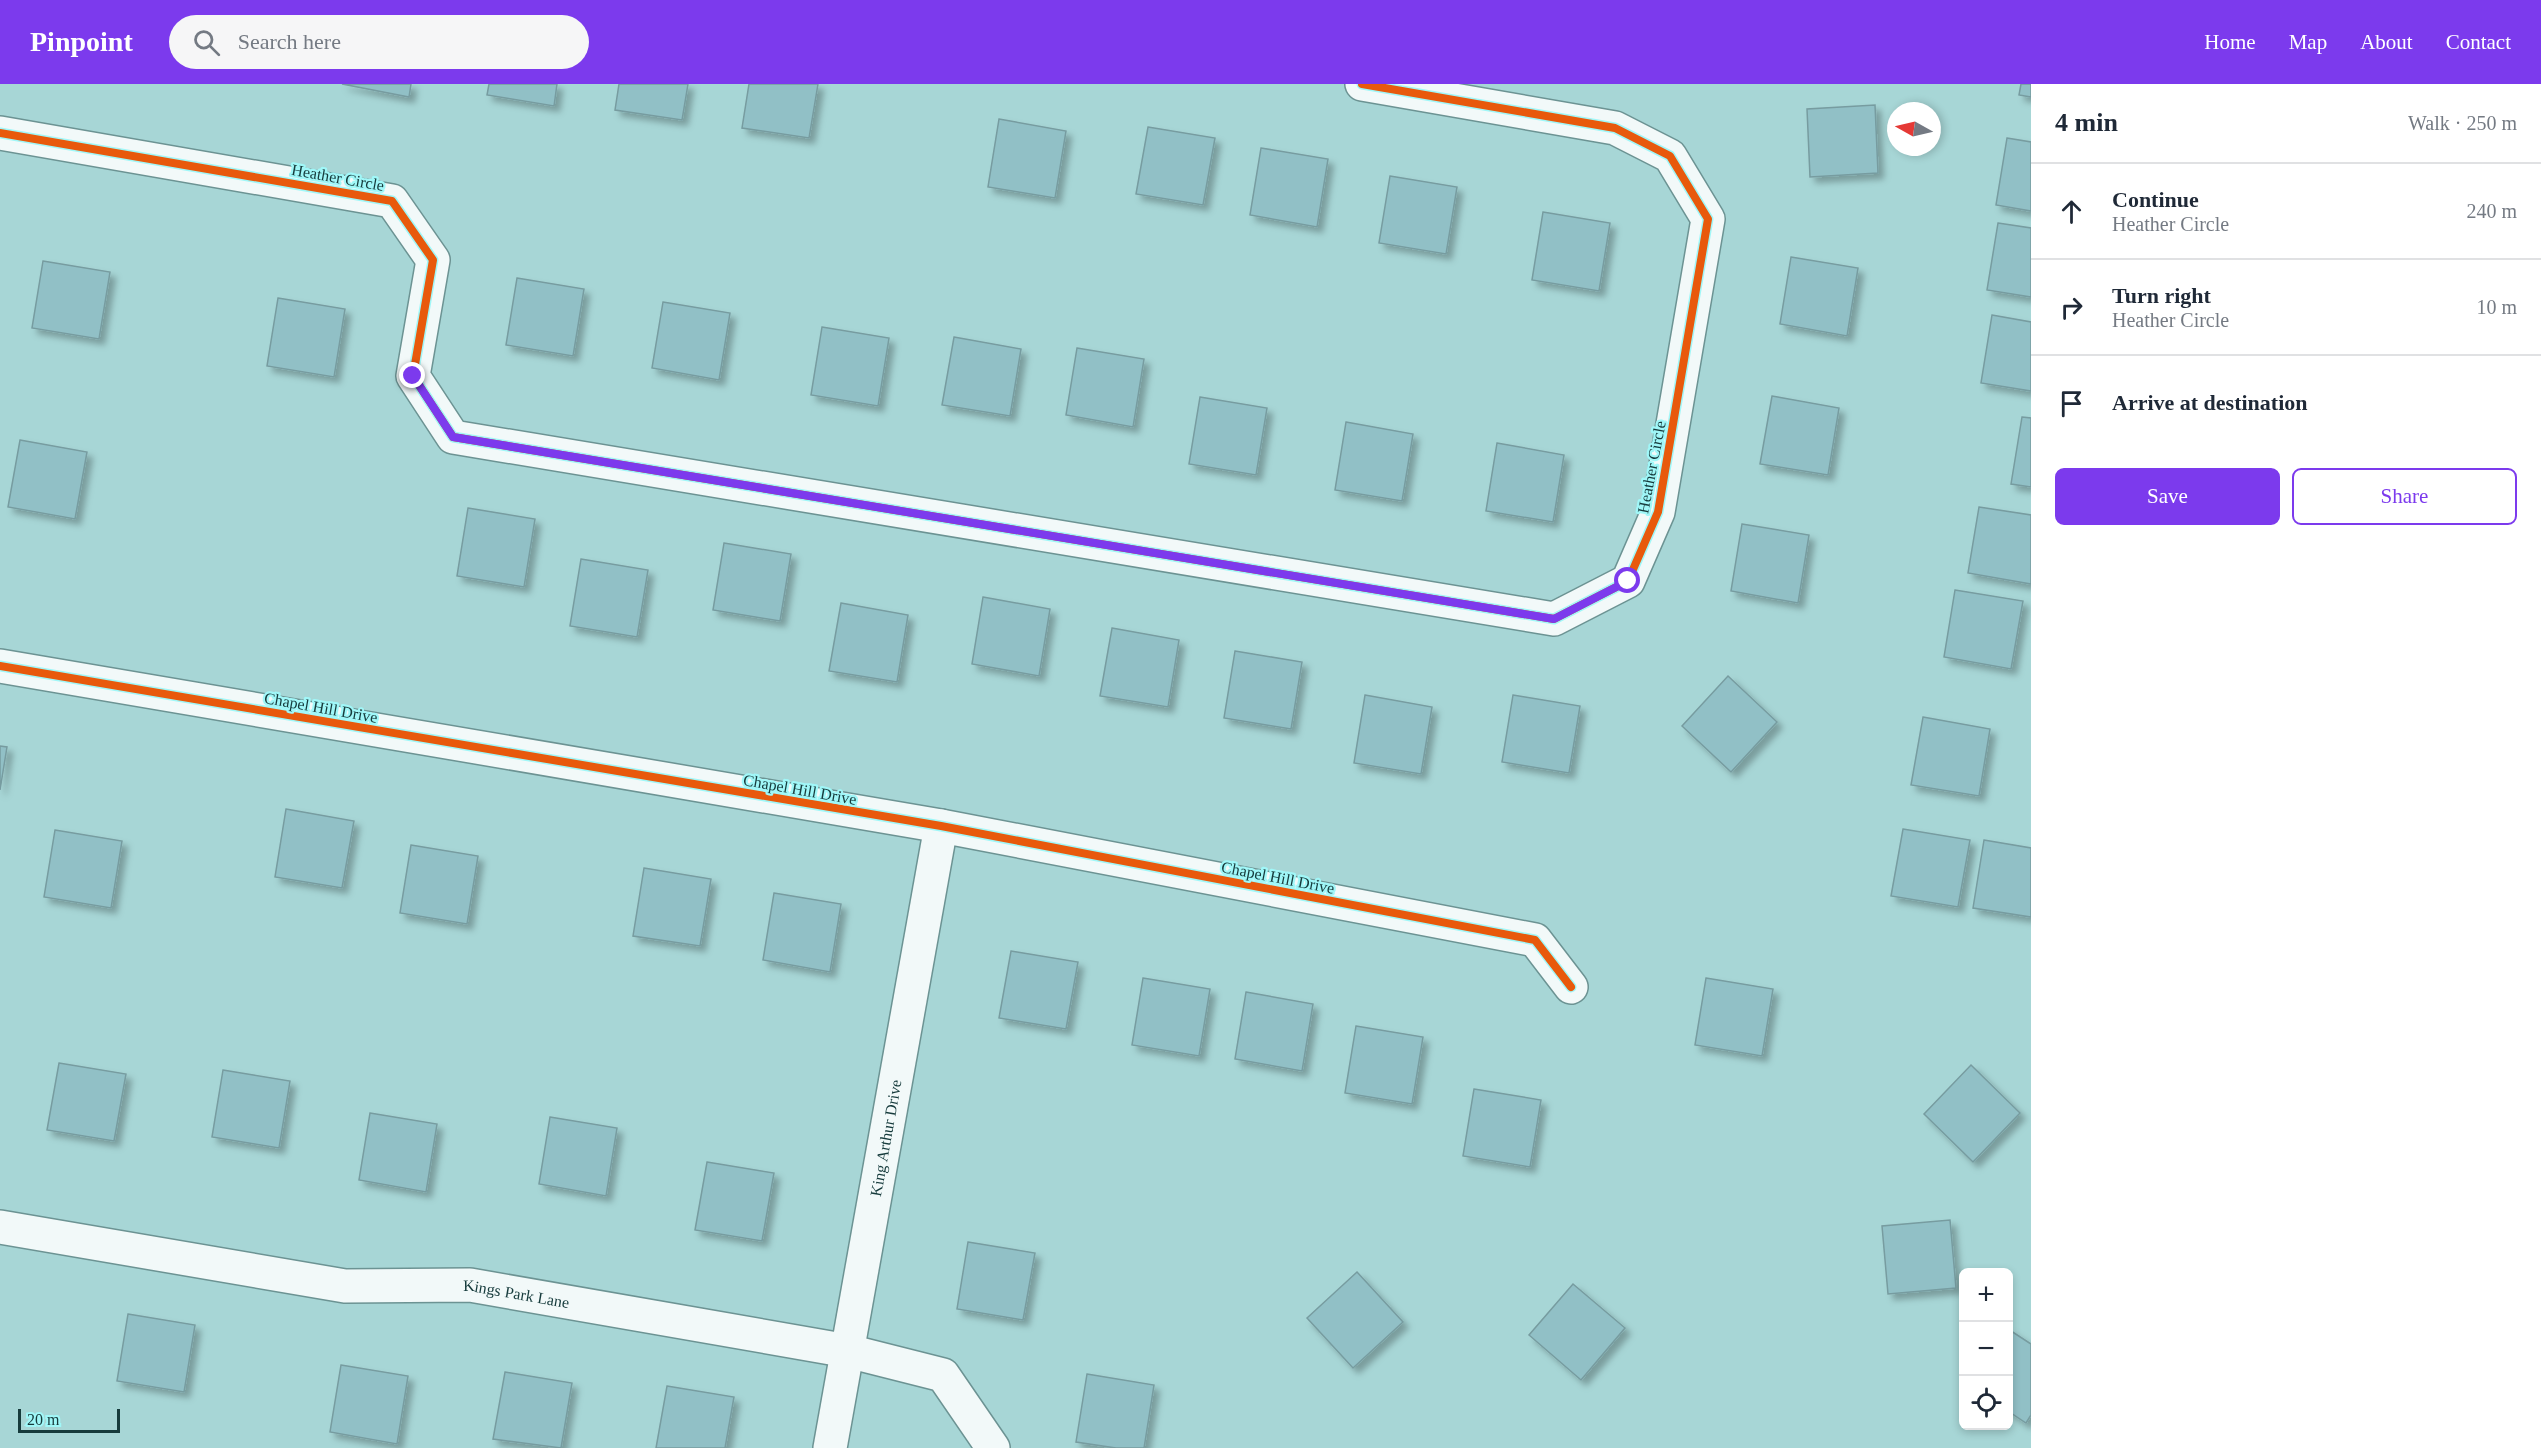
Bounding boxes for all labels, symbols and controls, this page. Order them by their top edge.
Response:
search box [169,15,589,69]
text: Pinpoint [30,26,133,57]
icon: search [190,26,223,59]
text: Search here [238,29,341,54]
text: Home [2204,30,2256,54]
text: Map [2289,30,2327,54]
text: About [2360,30,2413,54]
text: Contact [2446,30,2511,54]
north arrow [1887,102,1941,156]
text: 4 min [2055,108,2118,137]
text: Walk · 250 m [2408,112,2517,134]
street label: Heather Circle [290,161,386,194]
text: Continue [2112,187,2199,212]
icon: ahead [2055,195,2088,228]
text: 240 m [2466,200,2517,222]
text: Heather Circle [2112,213,2229,235]
text: Turn right [2112,283,2211,308]
icon: right [2055,291,2088,324]
text: 10 m [2476,296,2517,318]
text: Heather Circle [2112,309,2229,331]
route end [399,362,425,388]
icon: arrive [2055,387,2088,420]
text: Arrive at destination [2112,390,2308,415]
street label: Heather Circle [1634,419,1669,515]
button: Save [2055,468,2280,525]
button: Share [2292,468,2517,525]
route start [1614,567,1640,593]
street label: Chapel Hill Drive [263,689,379,727]
street label: Chapel Hill Drive [742,771,858,809]
street label: Chapel Hill Drive [1220,858,1336,898]
street label: King Arthur Drive [867,1078,905,1198]
map controls [1959,1268,2013,1430]
button: + [1959,1268,2013,1322]
street label: Kings Park Lane [463,1277,571,1311]
button: − [1959,1322,2013,1376]
button: locate [1959,1376,2013,1430]
scale bar [18,1406,120,1434]
text: 20 m [27,1411,59,1428]

